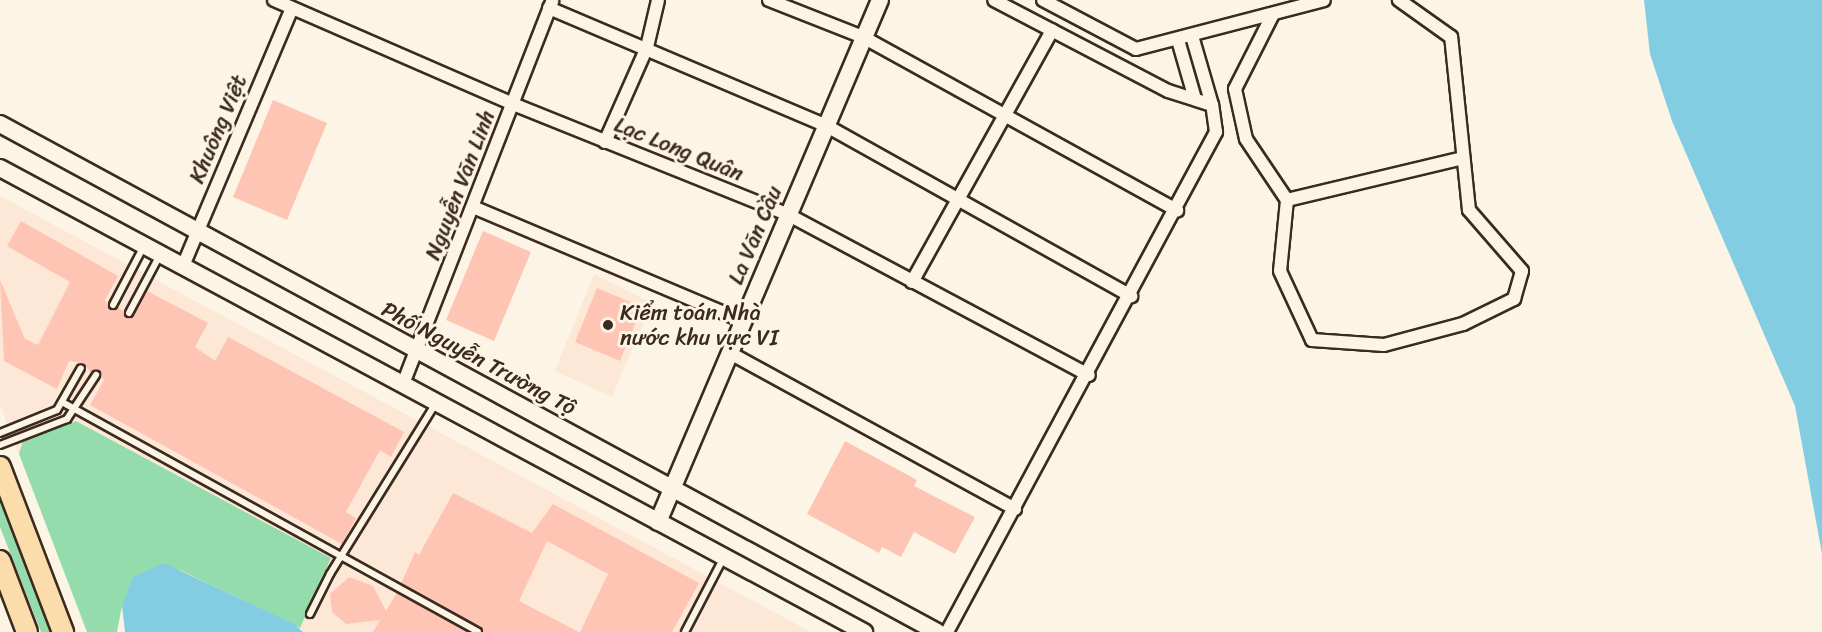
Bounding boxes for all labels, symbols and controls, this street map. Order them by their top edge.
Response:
street label: Khuông Việt [183,70,253,188]
street label: Nguyễn Văn Linh [419,106,501,264]
street label: Lạc Long Quân [611,111,747,187]
street label: La Văn Cầu [723,182,787,288]
street label: Phố Nguyễn Trường Tộ [377,296,581,420]
place label: Kiểm toán Nhà nước khu vực VI [620,299,778,350]
marker: Kiểm toán Nhà nước khu vực VI [601,318,615,332]

